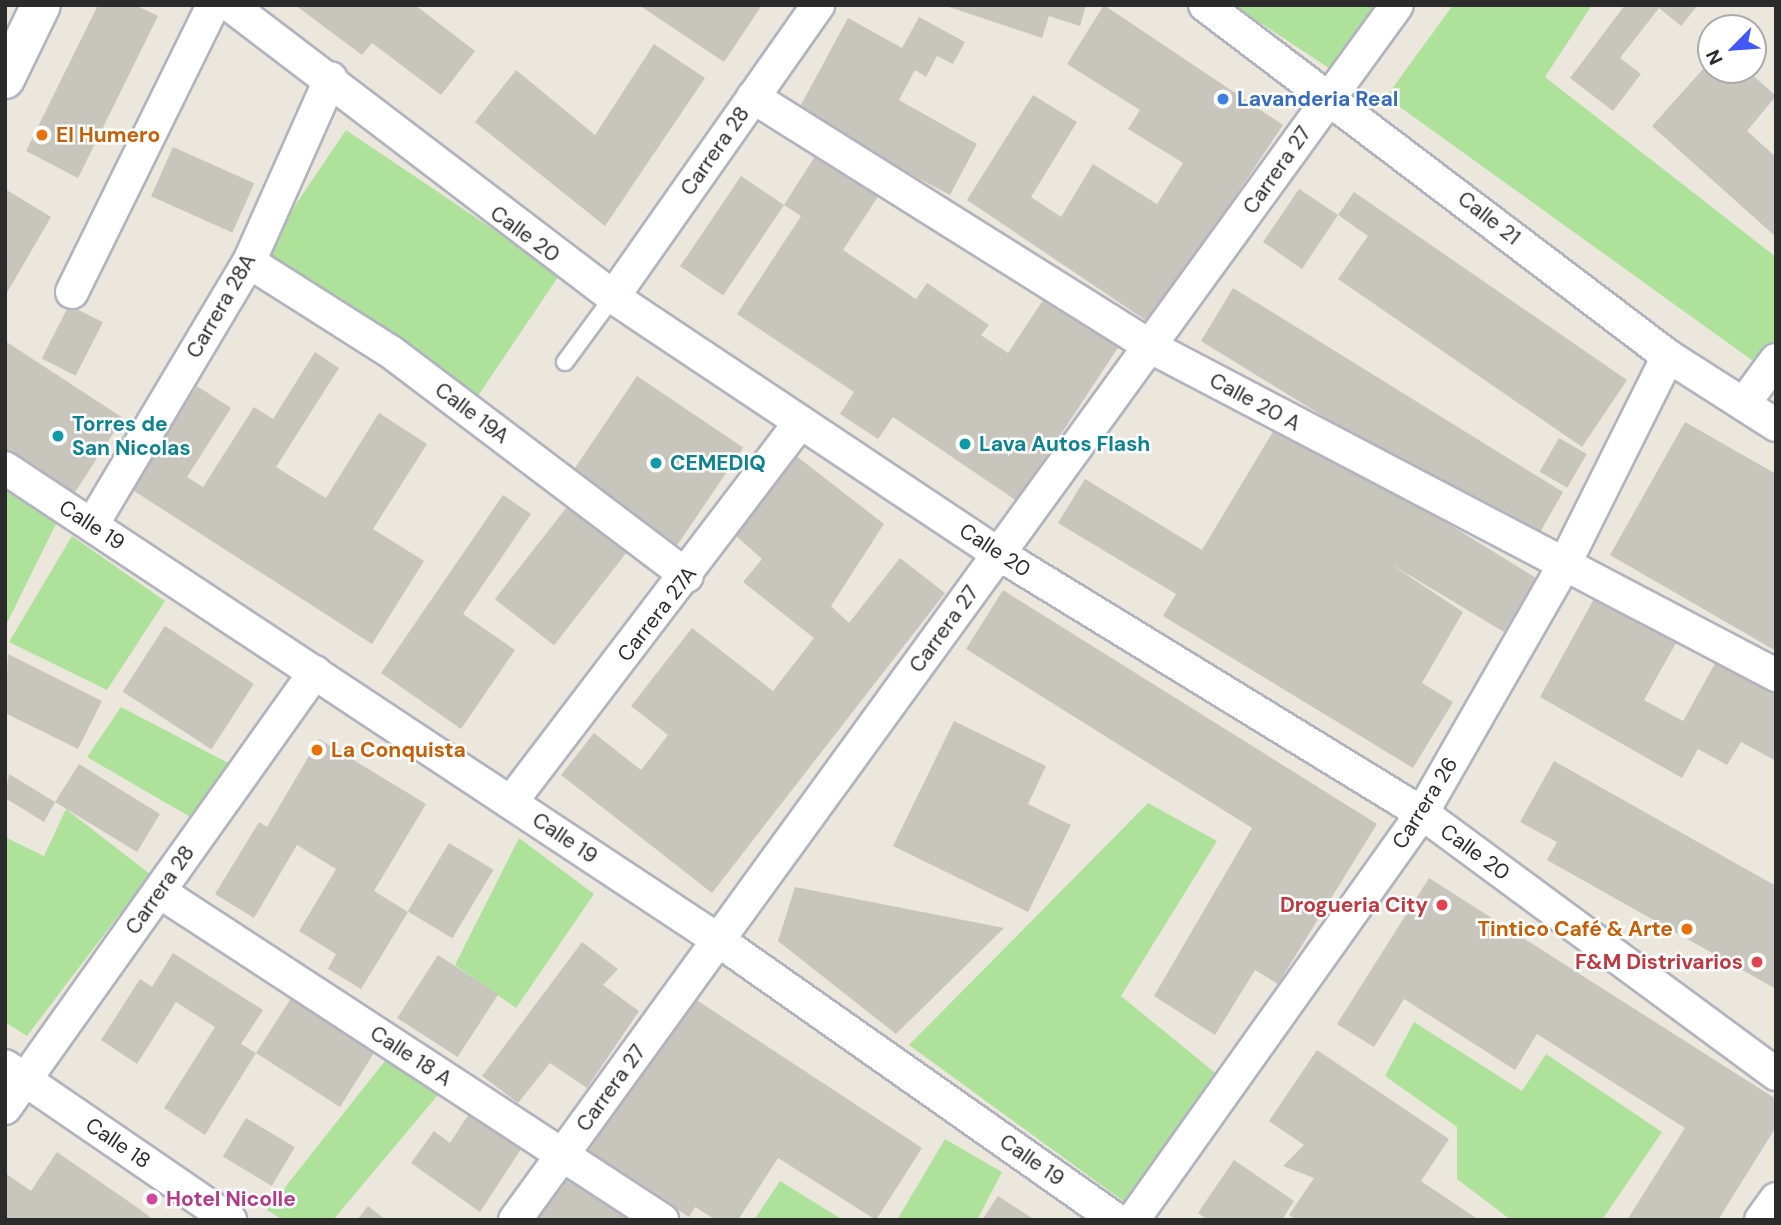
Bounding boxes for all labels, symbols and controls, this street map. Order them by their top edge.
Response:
north arrow [1697,14,1767,84]
text: N [1700,46,1729,69]
place label: Lavanderia Real [1237,86,1398,112]
marker: Lavanderia Real [1215,91,1231,107]
street label: Carrera 28 [675,102,755,200]
street label: Carrera 27 [1238,121,1316,219]
place label: El Humero [56,122,160,148]
marker: El Humero [34,127,50,143]
street label: Calle 21 [1453,186,1525,250]
street label: Calle 20 [485,200,565,268]
street label: Carrera 28A [181,249,261,363]
street label: Calle 20 A [1205,368,1305,436]
street label: Calle 19A [430,377,514,449]
place label: Torres de San Nicolas [72,411,191,461]
marker: Torres de San Nicolas [50,428,66,444]
place label: Lava Autos Flash [979,431,1150,457]
marker: Lava Autos Flash [957,436,973,452]
place label: CEMEDIQ [670,450,766,476]
marker: CEMEDIQ [648,455,664,471]
street label: Calle 19 [54,495,130,555]
street label: Calle 20 [955,518,1035,582]
street label: Carrera 27A [612,562,702,666]
street label: Carrera 27 [904,581,984,677]
place label: La Conquista [331,737,466,763]
marker: La Conquista [309,742,325,758]
street label: Carrera 26 [1387,752,1463,854]
street label: Calle 19 [528,807,602,869]
street label: Calle 20 [1435,818,1515,886]
street label: Carrera 28 [120,841,200,939]
place label: Drogueria City [1280,892,1428,918]
marker: Drogueria City [1434,897,1450,913]
place label: Tintico Café & Arte [1477,916,1673,942]
marker: Tintico Café & Arte [1679,921,1695,937]
place label: F&M Distrivarios [1575,949,1743,975]
marker: F&M Distrivarios [1749,954,1765,970]
street label: Calle 18 A [365,1020,457,1092]
street label: Carrera 27 [571,1040,651,1136]
street label: Calle 18 [81,1112,155,1174]
street label: Calle 19 [995,1129,1069,1191]
place label: Hotel Nicolle [166,1186,296,1212]
marker: Hotel Nicolle [144,1191,160,1207]

